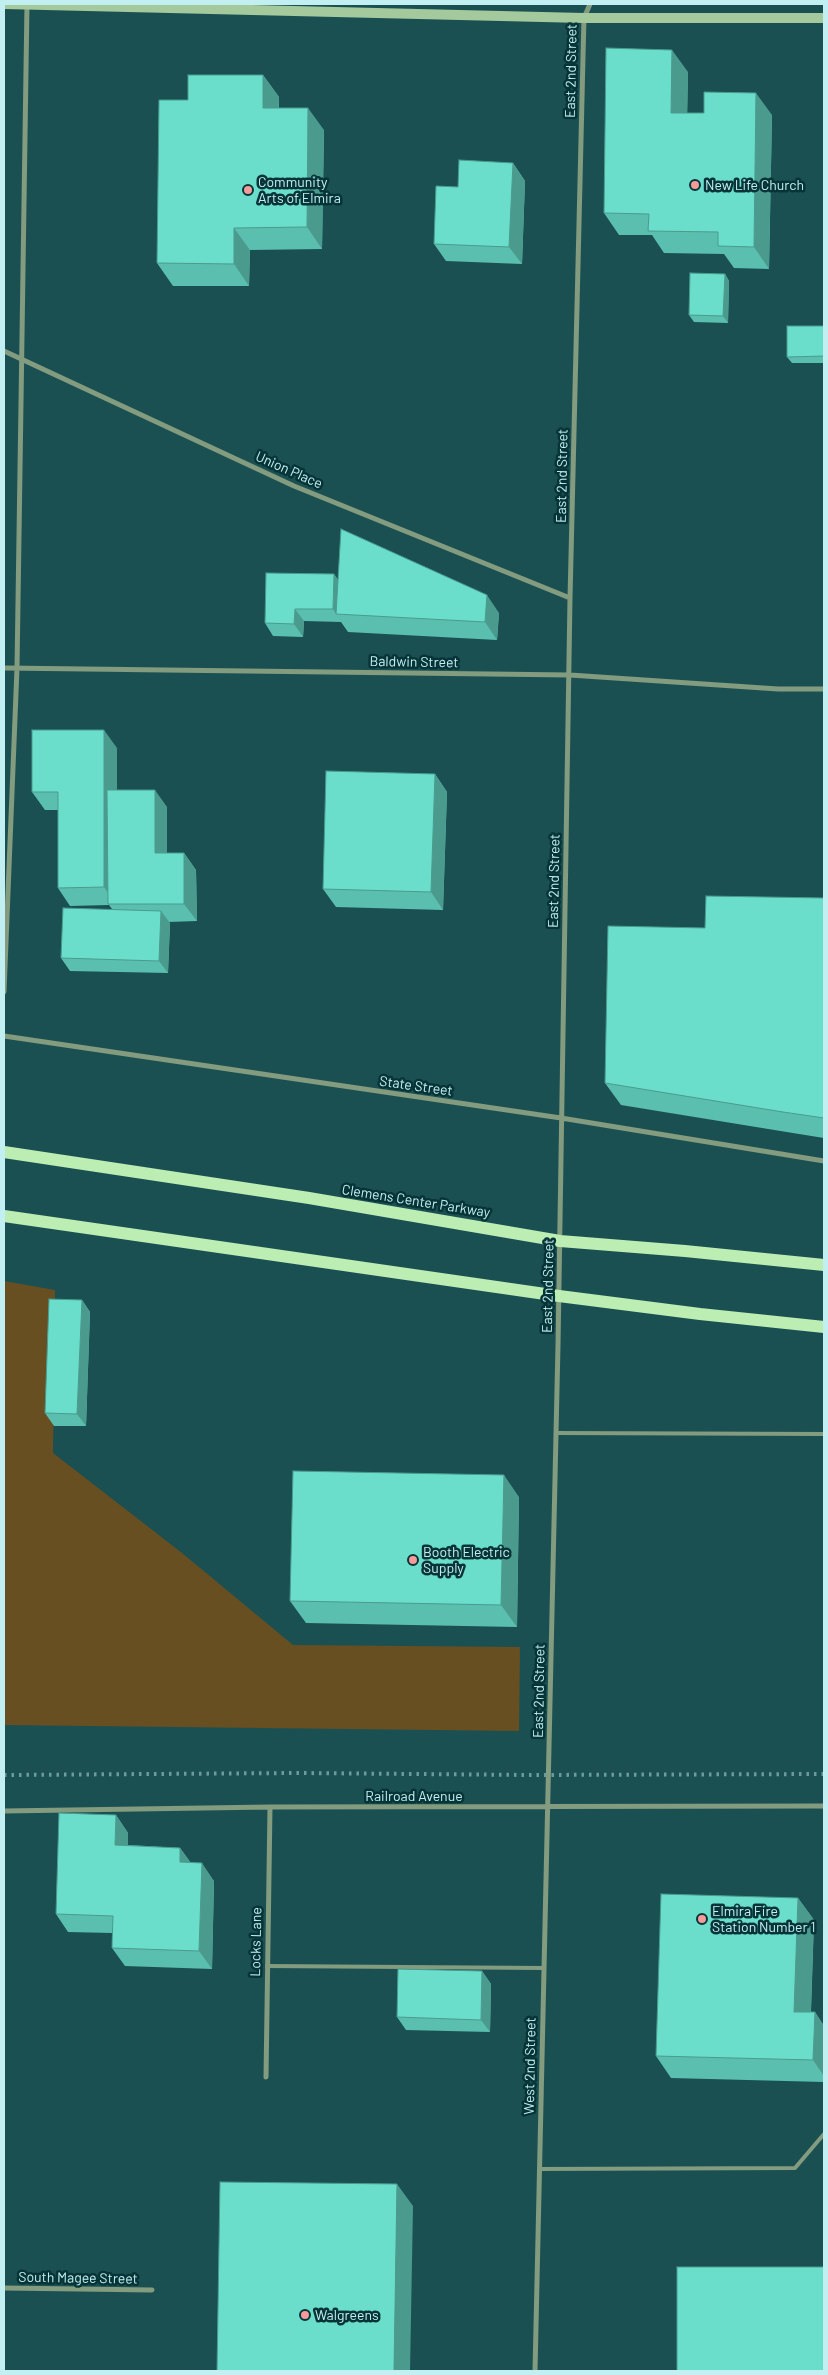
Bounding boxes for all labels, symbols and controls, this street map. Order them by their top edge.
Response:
street label: East 2nd Street [562,24,580,118]
place label: Community Arts of Elmira [258,174,341,206]
place label: New Life Church [705,177,804,193]
marker: New Life Church [689,179,701,191]
marker: Community Arts of Elmira [242,184,254,196]
street label: East 2nd Street [553,429,571,523]
street label: Union Place [253,448,325,492]
street label: Baldwin Street [369,653,459,671]
street label: East 2nd Street [545,834,563,928]
street label: State Street [378,1073,454,1099]
street label: Clemens Center Parkway [341,1181,491,1221]
street label: East 2nd Street [539,1239,557,1333]
place label: Booth Electric Supply [423,1544,510,1576]
marker: Booth Electric Supply [407,1554,419,1566]
street label: East 2nd Street [530,1644,548,1738]
street label: Railroad Avenue [365,1788,463,1804]
place label: Elmira Fire Station Number 1 [712,1903,815,1935]
street label: Locks Lane [247,1907,265,1977]
marker: Elmira Fire Station Number 1 [696,1913,708,1925]
street label: West 2nd Street [521,2017,539,2115]
street label: South Magee Street [18,2269,138,2287]
place label: Walgreens [315,2307,379,2323]
marker: Walgreens [299,2309,311,2321]

